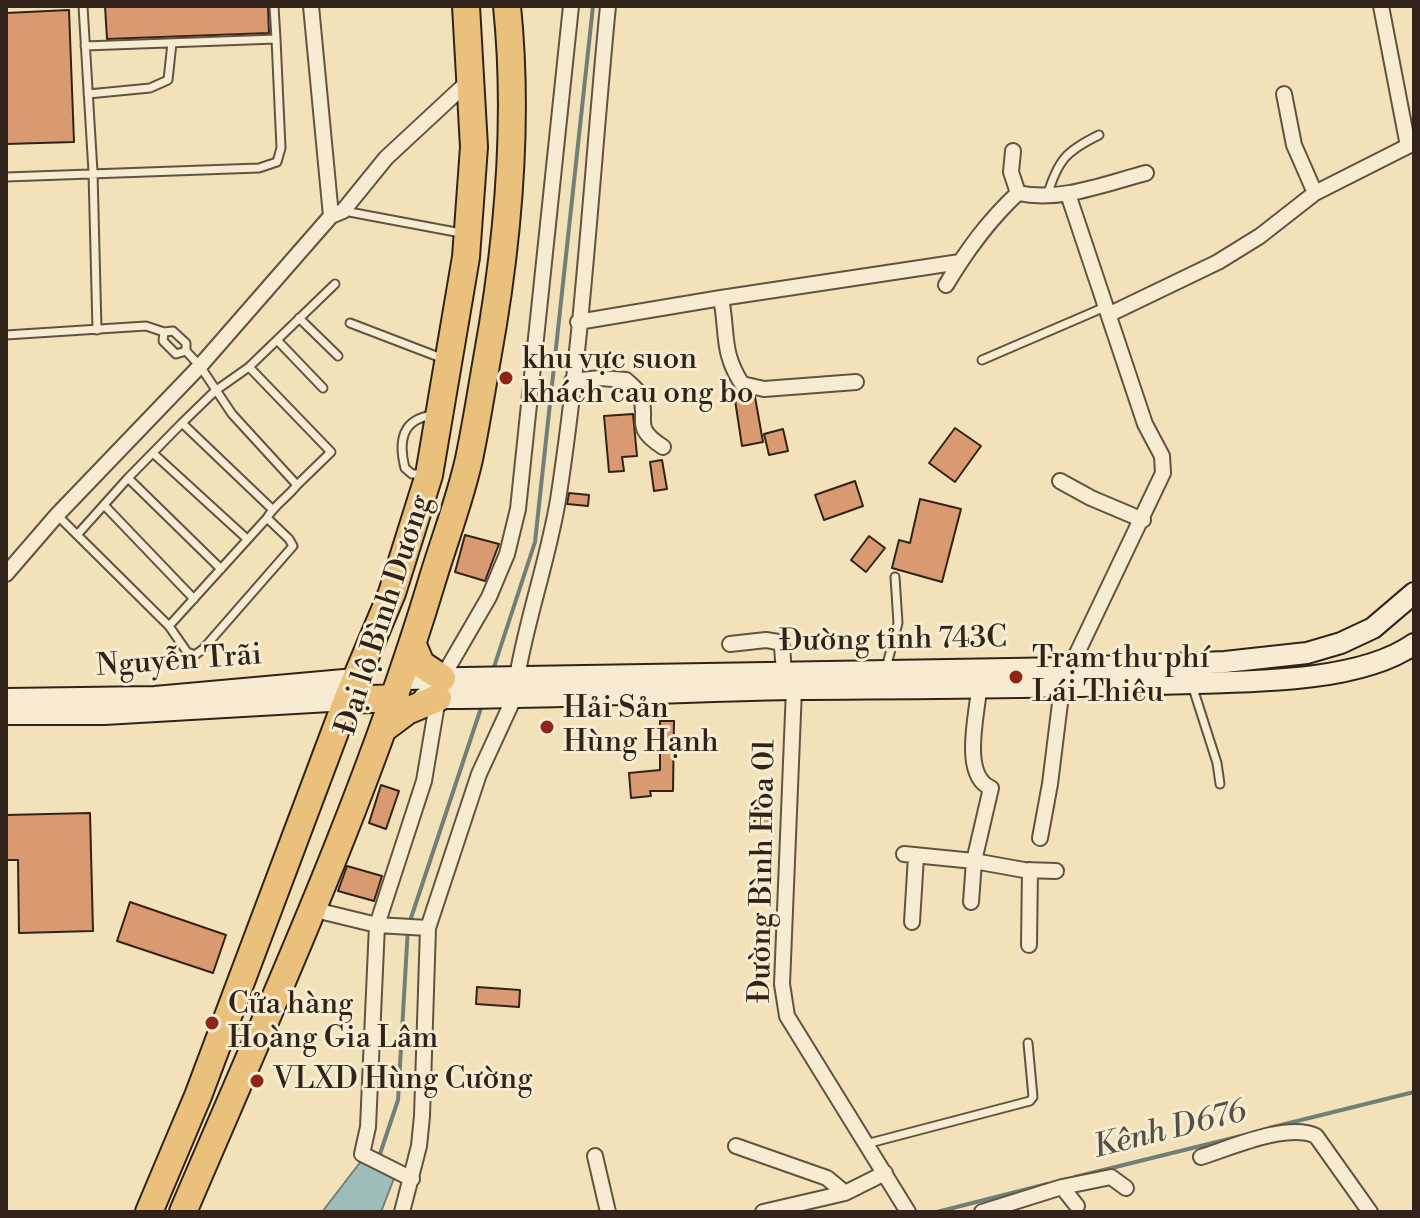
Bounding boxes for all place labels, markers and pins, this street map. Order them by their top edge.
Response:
place label: khu vực suon khách cau ong bo [522,343,754,414]
marker: khu vực suon khách cau ong bo [497,369,515,387]
place label: Trạm thu phí Lái Thiêu [1032,642,1210,712]
marker: Trạm thu phí Lái Thiêu [1007,668,1025,686]
place label: Hải Sản Hùng Hạnh [563,692,719,762]
marker: Hải Sản Hùng Hạnh [538,718,556,736]
place label: Cửa hàng Hoàng Gia Lâm [228,988,438,1058]
marker: Cửa hàng Hoàng Gia Lâm [203,1014,221,1032]
place label: VLXD Hùng Cường [273,1063,533,1099]
marker: VLXD Hùng Cường [248,1072,266,1090]

